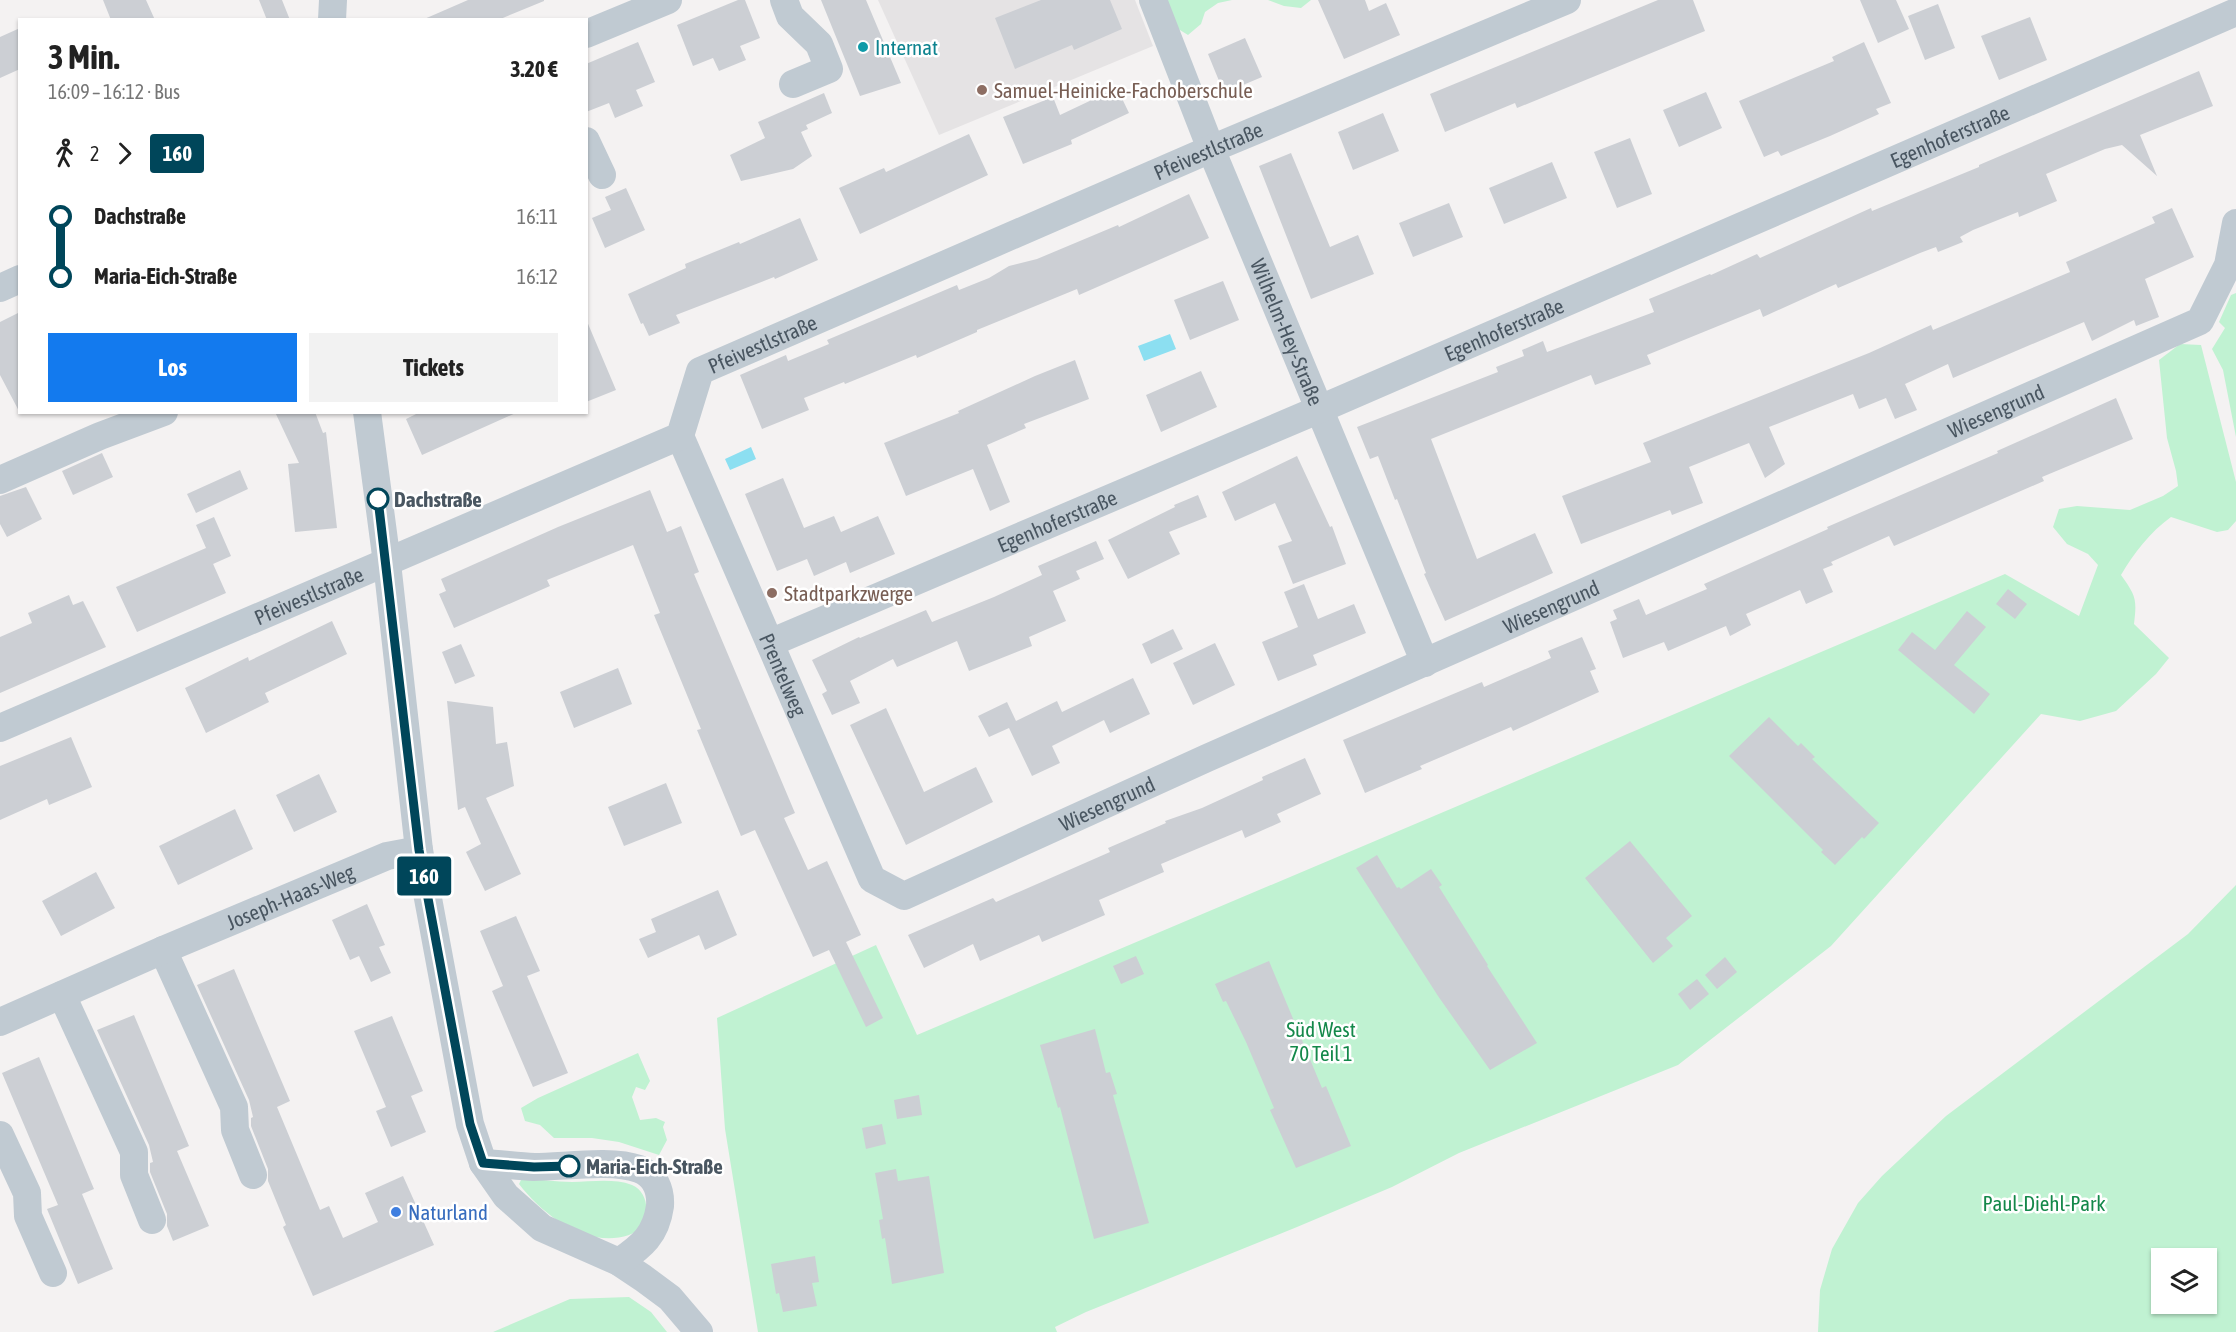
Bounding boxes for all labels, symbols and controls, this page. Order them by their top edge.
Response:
place label: Internat [875,35,938,59]
text: 3 Min. [48,38,120,76]
marker: Internat [856,40,870,54]
text: 3.20 € [510,56,558,82]
place label: Samuel-Heinicke-Fachoberschule [994,78,1253,102]
text: 16:09 – 16:12 · Bus [48,80,180,103]
marker: Samuel-Heinicke-Fachoberschule [975,83,989,97]
street label: Egenhoferstraße [1886,100,2013,172]
street label: Pfeivestlstraße [1150,117,1266,184]
icon: walk [48,137,81,170]
icon: forward [108,137,141,170]
text: 160 [162,141,192,165]
text: 2 [90,142,99,165]
text: Dachstraße [94,203,186,229]
text: 16:11 [517,205,558,228]
street label: Wilhelm-Hey-Straße [1246,255,1328,409]
text: Maria-Eich-Straße [94,263,237,289]
text: 16:12 [517,265,558,288]
street label: Egenhoferstraße [1441,293,1567,366]
street label: Pfeivestlstraße [704,310,820,378]
button: Los [48,333,297,402]
button: Tickets [309,333,558,402]
street label: Wiesengrund [1944,379,2048,442]
street label: Egenhoferstraße [994,485,1120,557]
place label: Dachstraße [394,487,482,511]
marker: Dachstraße [367,488,389,510]
street label: Pfeivestlstraße [251,562,367,629]
street label: Wiesengrund [1499,575,1603,638]
place label: Stadtparkzwerge [784,581,913,605]
marker: Stadtparkzwerge [765,586,779,600]
street label: Prentelweg [755,629,812,720]
street label: Wiesengrund [1055,771,1158,836]
line badge: 160 [390,856,458,896]
street label: Joseph-Haas-Weg [222,859,358,934]
text: 160 [409,864,439,888]
park label: Süd West 70 Teil 1 [1286,1017,1356,1065]
place label: Maria-Eich-Straße [586,1154,723,1178]
marker: Maria-Eich-Straße [558,1155,580,1177]
park label: Paul-Diehl-Park [1983,1191,2105,1215]
place label: Naturland [408,1200,488,1224]
marker: Naturland [389,1205,403,1219]
map controls [2151,1248,2217,1314]
button: layers [2151,1248,2217,1314]

